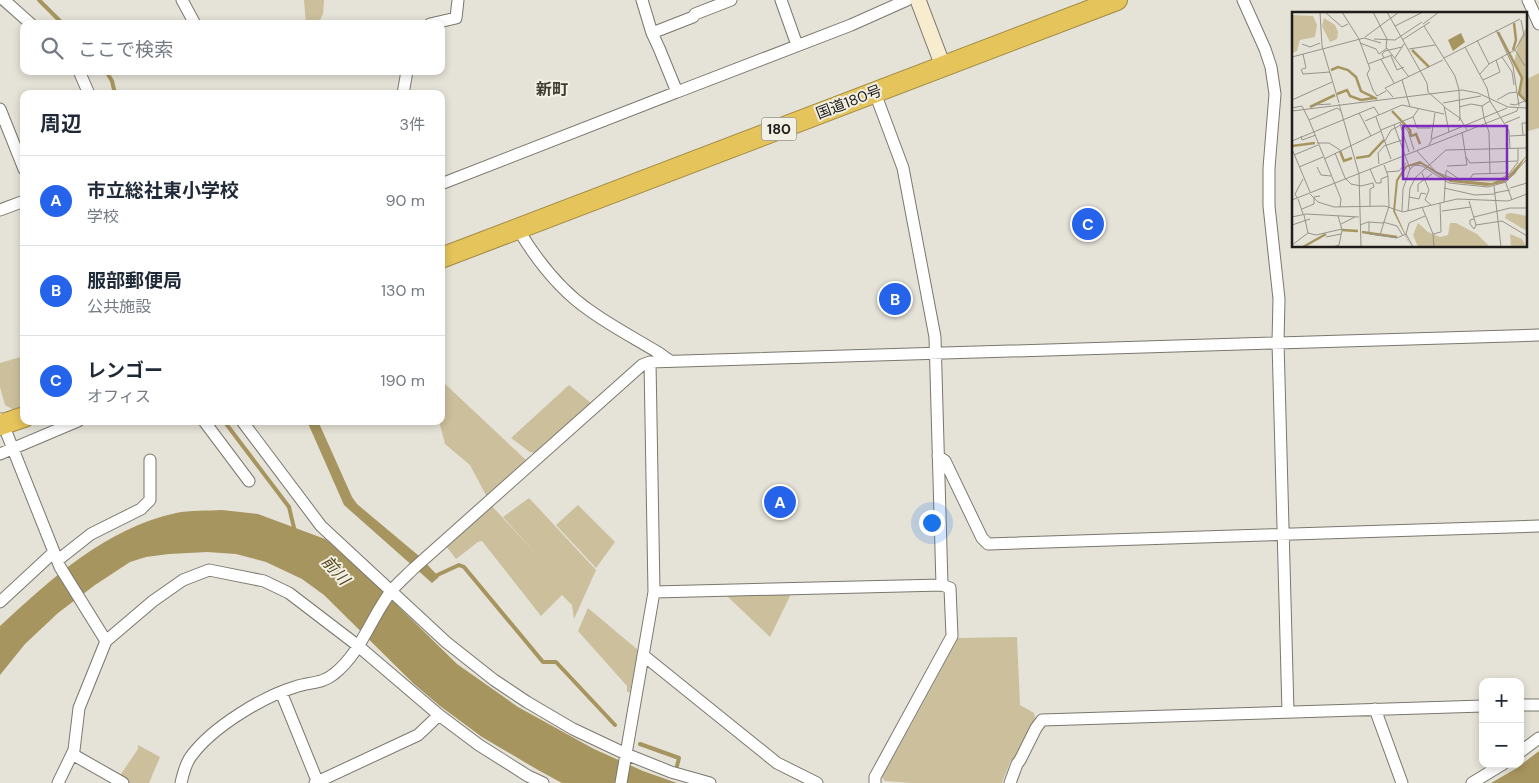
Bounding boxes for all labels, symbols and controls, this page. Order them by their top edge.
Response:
inset map [1292,12,1526,248]
search box [20,20,445,75]
icon: search [38,34,66,62]
text: ここで検索 [78,37,173,62]
district label: 新町 [536,79,568,100]
street label: 国道180号 [813,80,885,124]
text: 周辺 [40,110,82,138]
text: 3件 [400,114,425,135]
road number: 180 [762,118,796,140]
text: 市立総社東小学校 [87,178,239,203]
text: A [50,190,62,211]
text: 90 m [385,190,425,211]
pin: C [1072,205,1104,243]
text: 学校 [87,206,119,227]
text: 服部郵便局 [87,268,182,293]
text: B [51,280,61,301]
text: 130 m [381,280,425,301]
pin: B [879,280,911,318]
text: 公共施設 [87,296,151,317]
text: レンゴー [87,358,163,383]
text: C [50,370,62,391]
text: 190 m [381,370,425,391]
text: オフィス [87,386,151,407]
pin: A [764,483,796,521]
your location [919,510,945,536]
water label: 前川 [317,551,355,591]
map controls [1479,678,1524,768]
button: + [1479,678,1524,723]
button: − [1479,723,1524,768]

